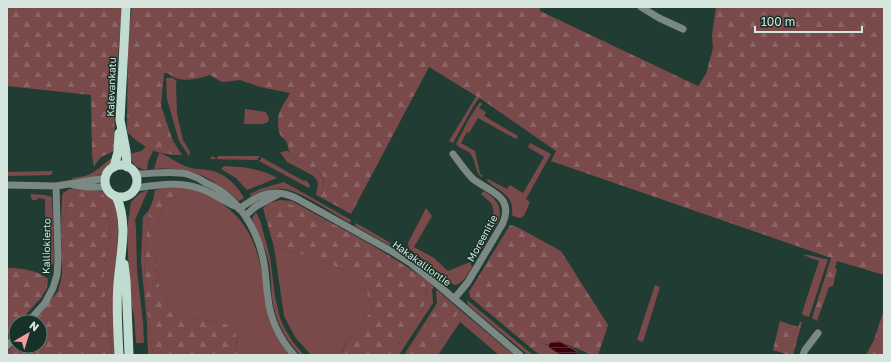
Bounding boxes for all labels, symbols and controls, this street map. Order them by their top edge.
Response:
scale bar [755,8,862,34]
text: 100 m [761,14,795,29]
street label: Kalevankatu [104,57,118,117]
street label: Moreenitie [464,212,500,263]
street label: Kalliokierto [40,218,52,274]
street label: Hakakalliontie [390,238,454,288]
north arrow [8,314,48,354]
text: N [27,318,42,333]

